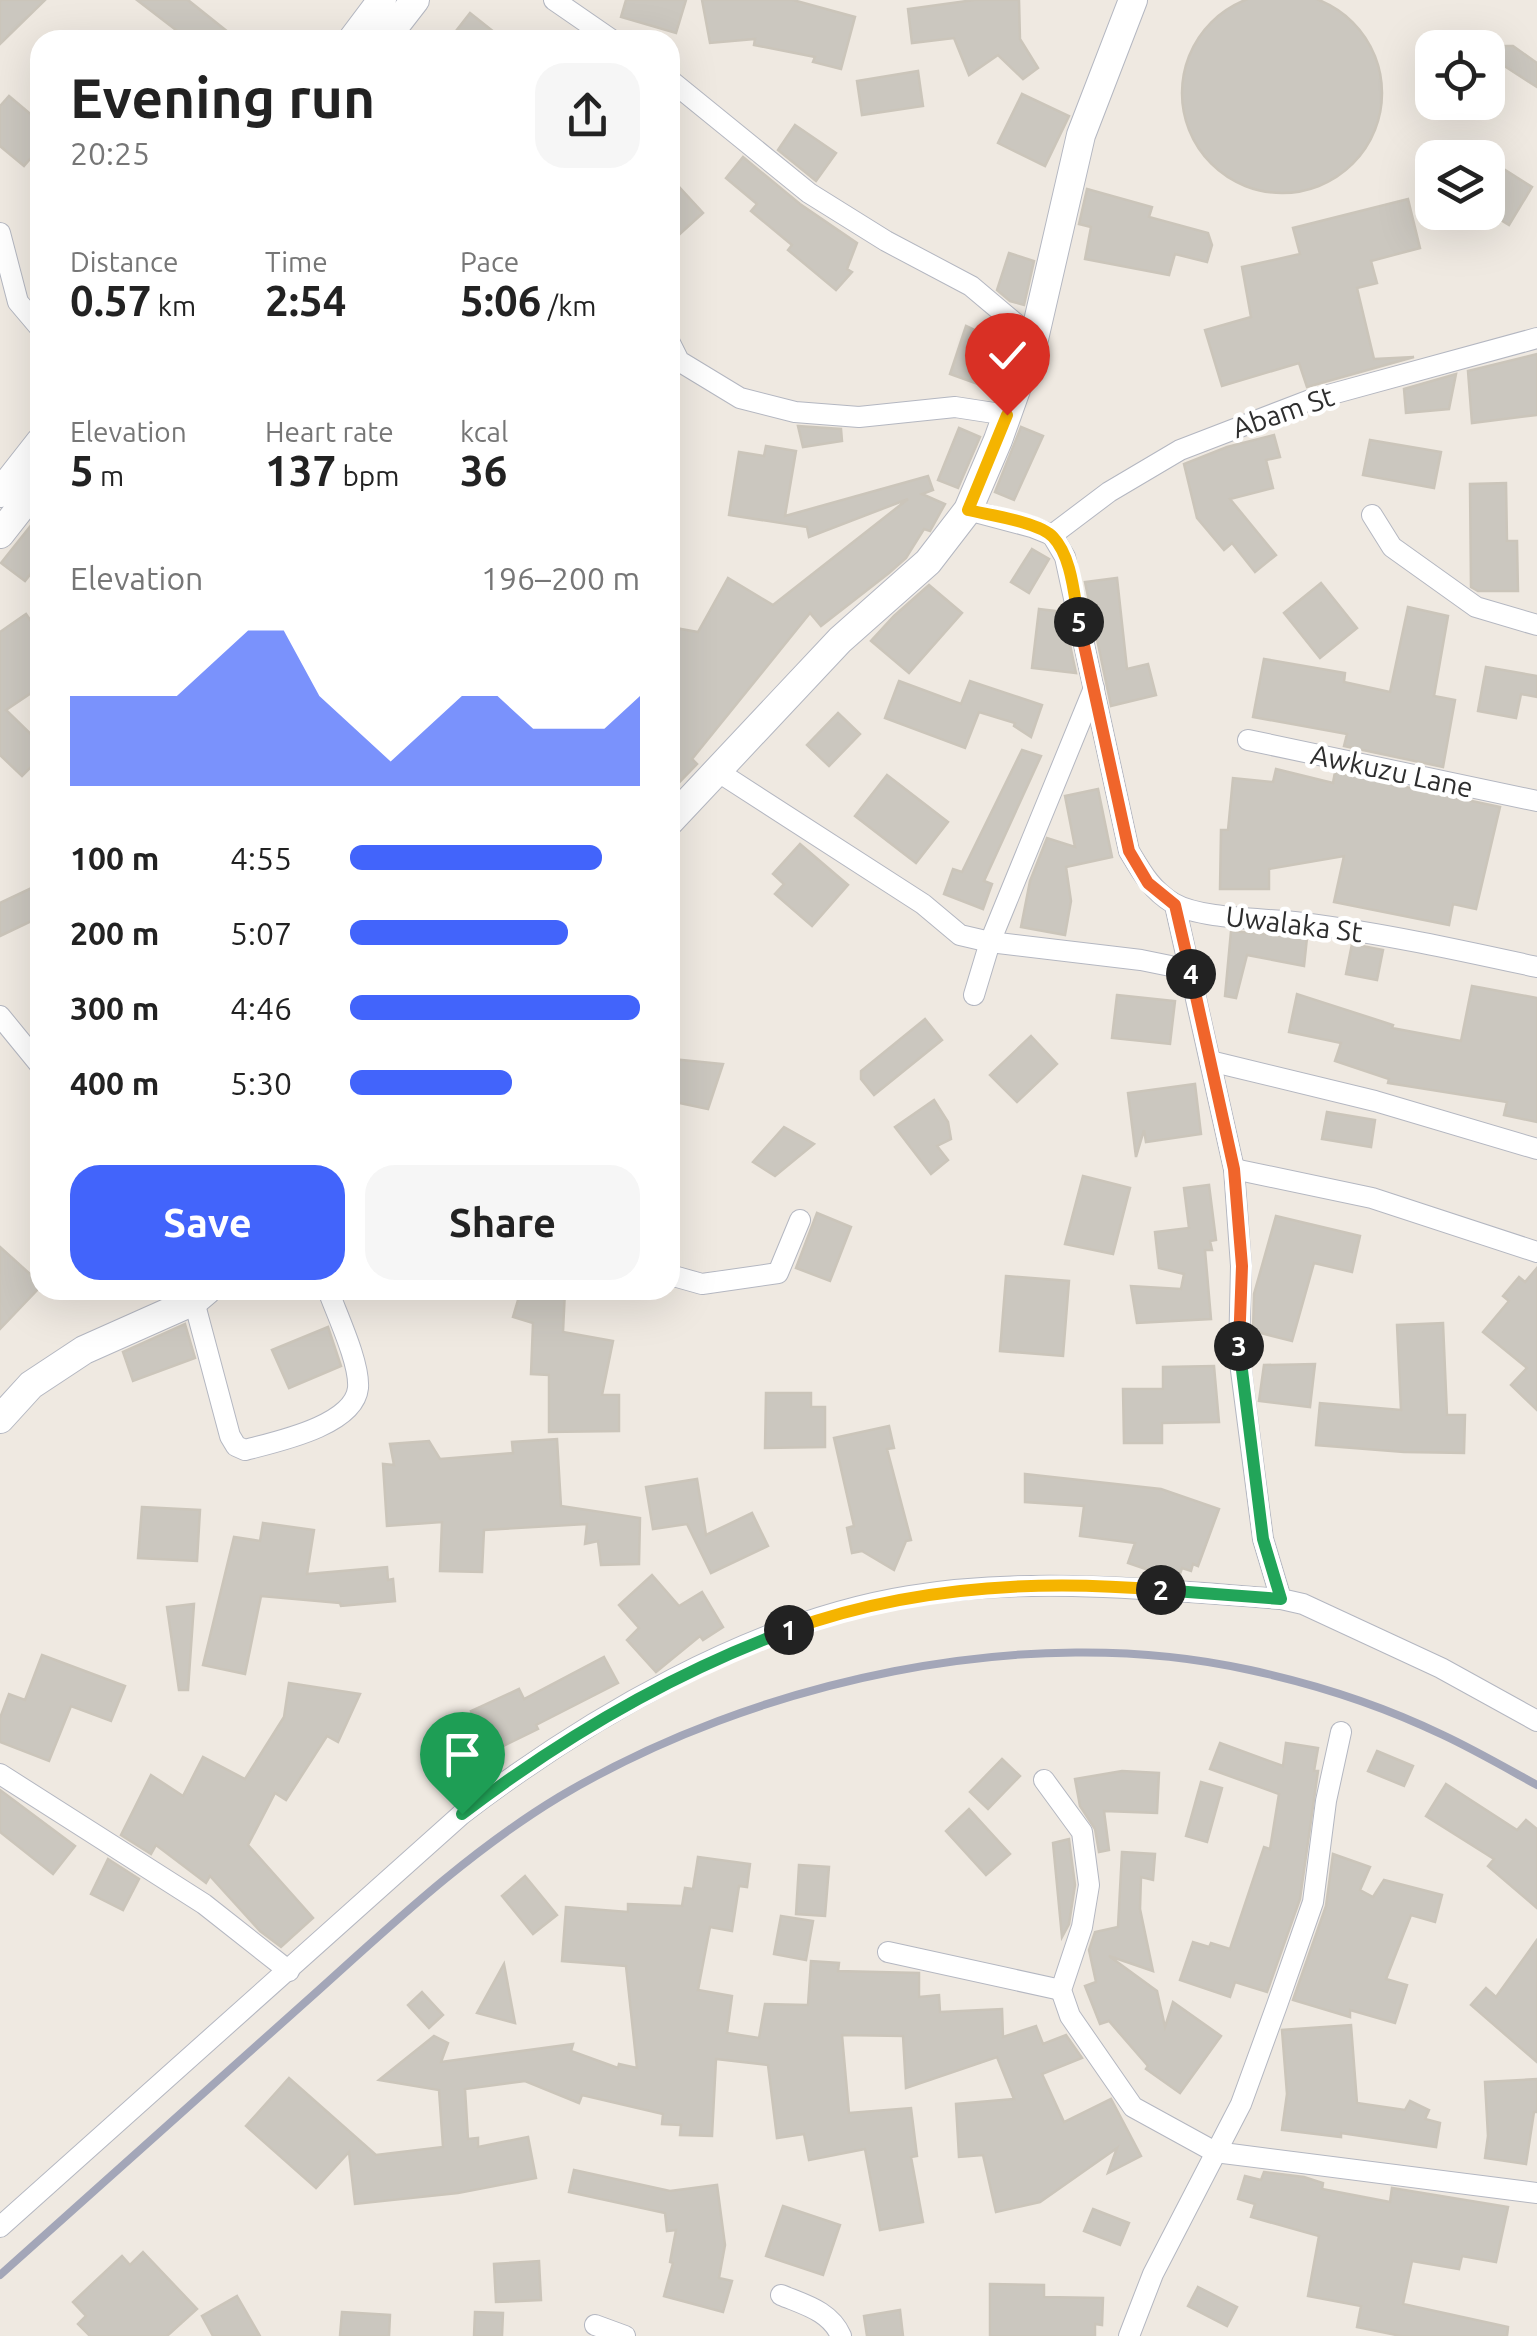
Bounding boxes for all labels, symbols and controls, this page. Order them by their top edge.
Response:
map controls [1415,30,1505,230]
button: locate [1415,30,1505,120]
button: share [535,63,640,168]
text: Evening run [70,67,375,128]
text: 20:25 [70,135,150,171]
button: layers [1415,140,1505,230]
text: Distance [70,246,178,277]
text: Time [265,246,328,277]
text: Pace [460,246,519,277]
text: 0.57 [70,277,151,324]
text: 2:54 [265,277,346,324]
text: 5:06 [460,277,541,324]
text: km [151,290,196,321]
text: /km [541,290,596,321]
pin [965,313,1050,416]
icon: check [980,328,1035,383]
street label: Abam St [1228,380,1338,443]
text: Elevation [70,416,187,447]
text: Heart rate [265,416,394,447]
text: kcal [460,416,508,447]
text: 5 [70,447,94,494]
text: 137 [265,447,336,494]
text: 36 [460,447,507,494]
text: m [94,460,124,491]
text: bpm [336,460,399,491]
text: Elevation [70,560,203,596]
text: 196–200 m [481,560,640,596]
pin: 5 [1054,597,1104,647]
text: 5 [1071,606,1087,637]
street label: Awkuzu Lane [1308,738,1476,803]
text: 100 m [70,840,159,876]
text: 4:55 [230,840,292,876]
street label: Uwalaka St [1224,900,1364,947]
text: 200 m [70,915,159,951]
text: 5:07 [230,915,292,951]
pin: 4 [1166,949,1216,999]
text: 4 [1183,958,1199,989]
text: 300 m [70,990,159,1026]
text: 4:46 [230,990,292,1026]
text: 400 m [70,1065,159,1101]
text: 5:30 [230,1065,292,1101]
button: Save [70,1165,345,1280]
button: Share [365,1165,640,1280]
pin: 3 [1214,1321,1264,1371]
text: 3 [1231,1330,1247,1361]
pin: 2 [1136,1565,1186,1615]
text: 2 [1153,1574,1169,1605]
pin: 1 [764,1605,814,1655]
text: 1 [781,1614,797,1645]
pin [420,1712,505,1815]
icon: arrive [435,1727,490,1782]

